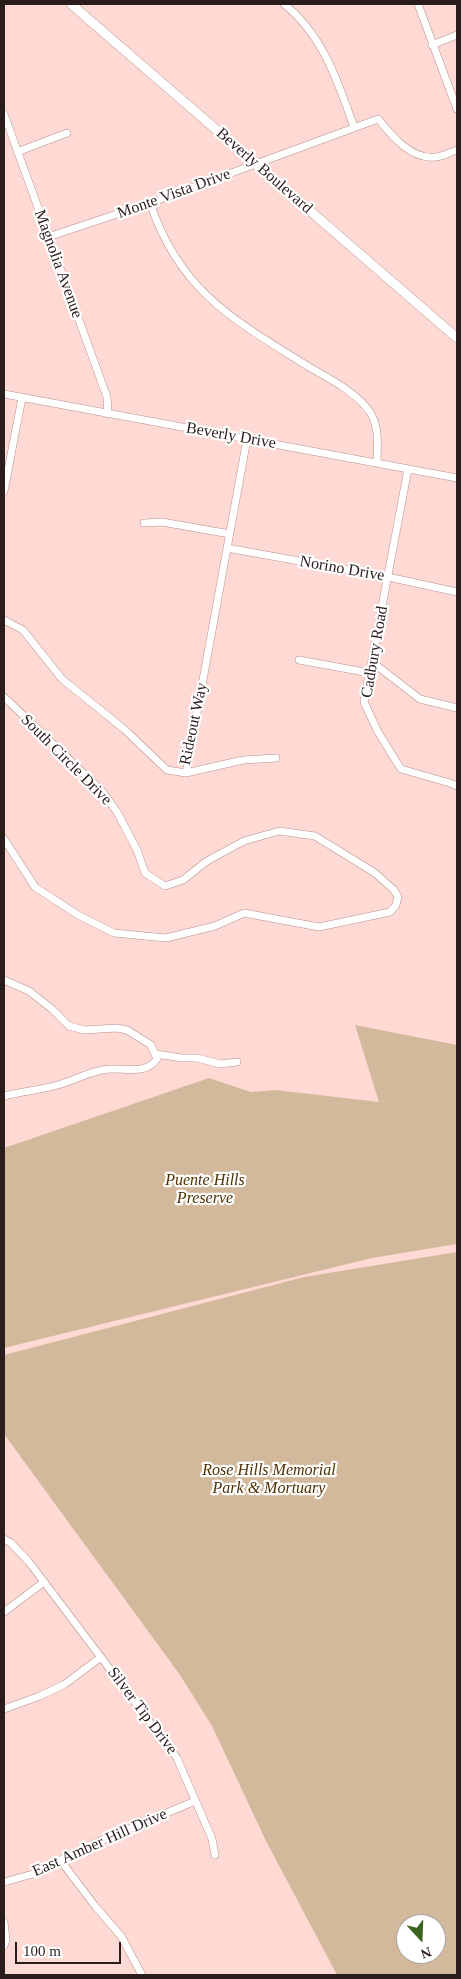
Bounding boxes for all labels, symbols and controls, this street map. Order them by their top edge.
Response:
street label: Beverly Boulevard [212,124,316,218]
street label: Monte Vista Drive [115,165,233,223]
street label: Magnolia Avenue [30,207,86,321]
street label: Beverly Drive [184,419,278,453]
street label: Norino Drive [298,552,386,586]
street label: Cadbury Road [357,605,393,699]
street label: Rideout Way [176,681,212,767]
street label: South Circle Drive [16,710,116,810]
park label: Puente Hills Preserve [165,1171,245,1209]
park label: Rose Hills Memorial Park & Mortuary [202,1461,336,1499]
street label: Silver Tip Drive [103,1664,181,1758]
street label: East Amber Hill Drive [30,1805,170,1881]
north arrow [396,1914,446,1964]
scale bar [18,1932,124,1964]
text: 100 m [23,1943,61,1959]
text: N [419,1944,433,1961]

